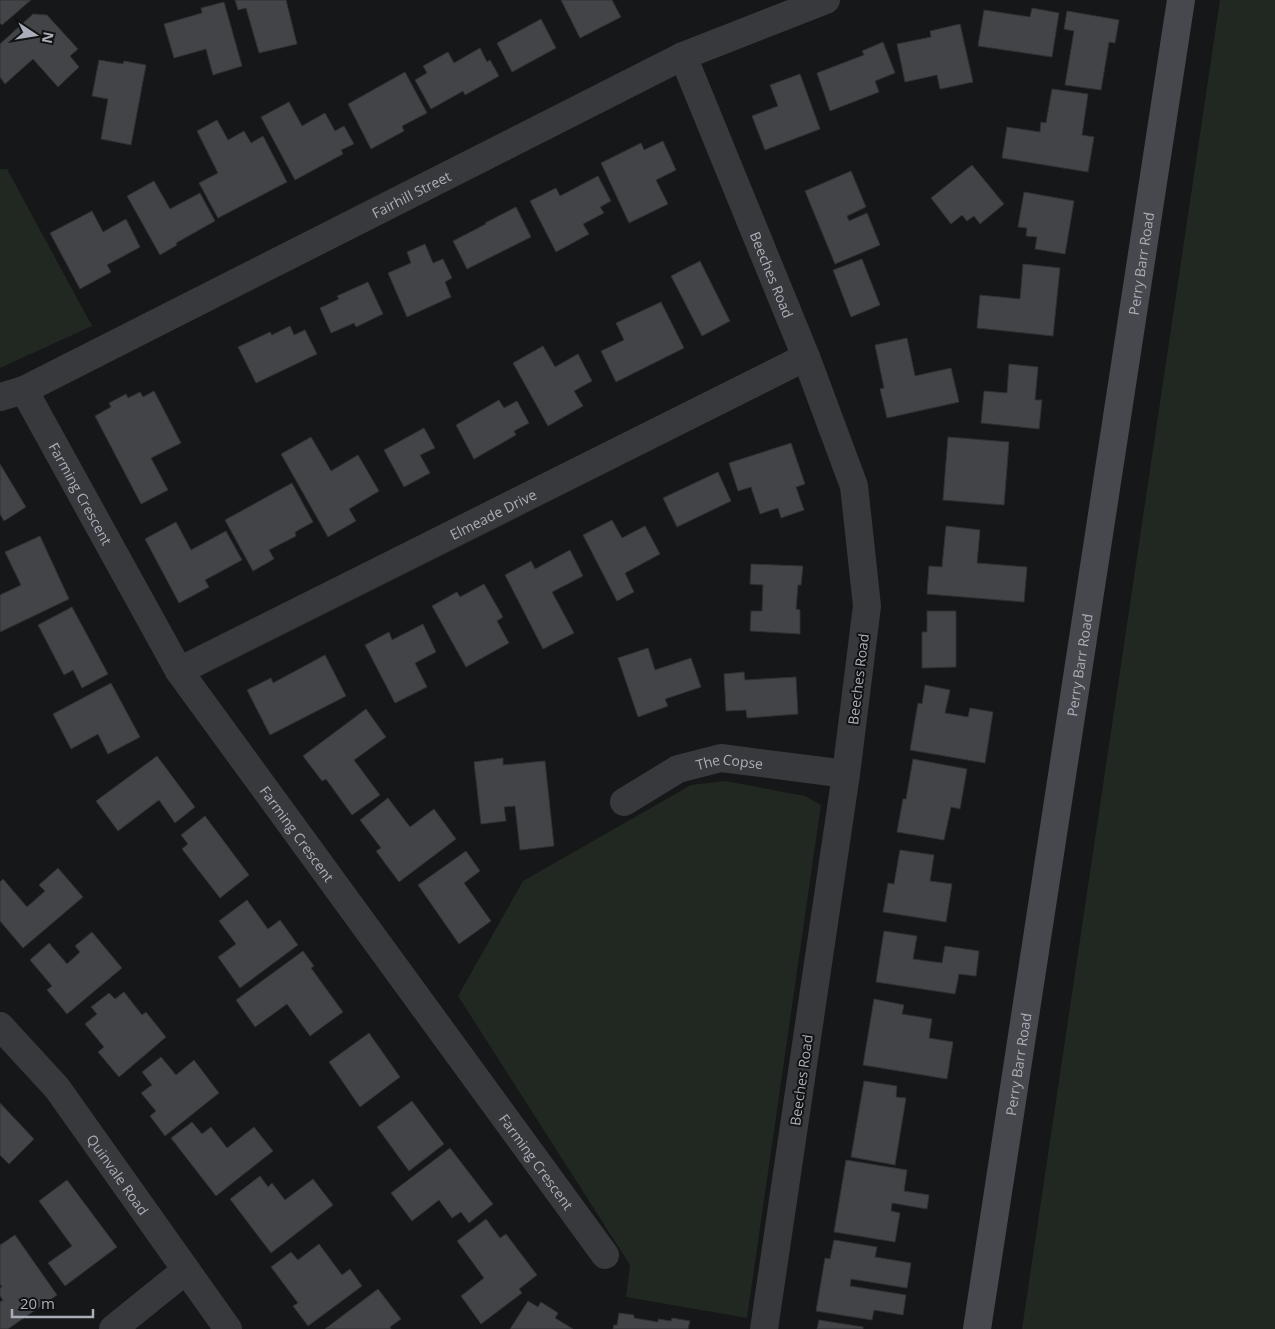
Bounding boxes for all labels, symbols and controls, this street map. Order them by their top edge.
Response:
north arrow [10,10,60,60]
text: N [38,30,59,45]
street label: Fairhill Street [368,166,454,222]
street label: Perry Barr Road [1123,211,1158,316]
street label: Beeches Road [746,228,798,321]
street label: Farming Crescent [45,439,117,548]
street label: Elmeade Drive [446,484,539,543]
street label: Perry Barr Road [1062,612,1096,718]
street label: Beeches Road [843,632,873,726]
street label: The Copse [694,748,764,774]
street label: Farming Crescent [256,782,339,885]
street label: Perry Barr Road [1000,1011,1035,1117]
street label: Beeches Road [785,1033,817,1127]
street label: Farming Crescent [495,1110,578,1213]
street label: Quinvale Road [83,1130,153,1218]
scale bar [12,1286,94,1318]
text: 20 m [20,1293,55,1313]

